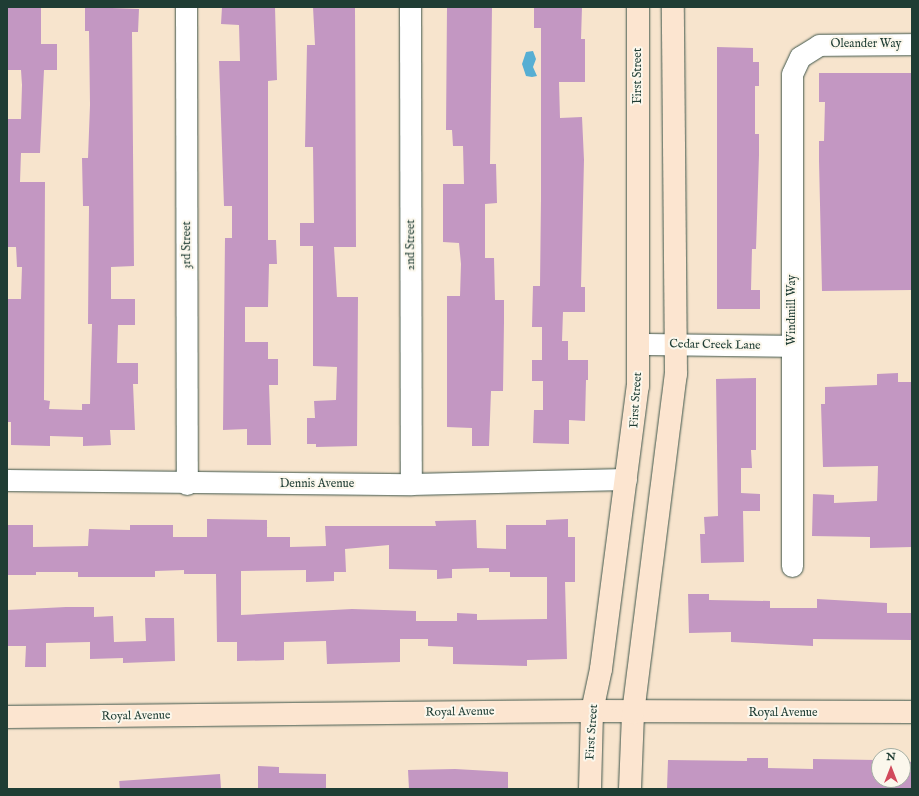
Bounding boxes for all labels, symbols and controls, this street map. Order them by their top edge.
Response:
street label: Oleander Way [831,37,901,51]
street label: First Street [631,48,645,104]
street label: 2nd Street [404,220,418,270]
street label: 3rd Street [180,221,194,269]
street label: Windmill Way [785,275,799,345]
street label: Cedar Creek Lane [669,337,761,353]
street label: First Street [627,372,645,428]
street label: Dennis Avenue [280,477,354,491]
street label: Royal Avenue [425,704,495,720]
street label: First Street [583,704,601,760]
street label: Royal Avenue [748,706,818,720]
street label: Royal Avenue [101,708,171,724]
north arrow [871,748,911,788]
text: N [886,750,896,764]

